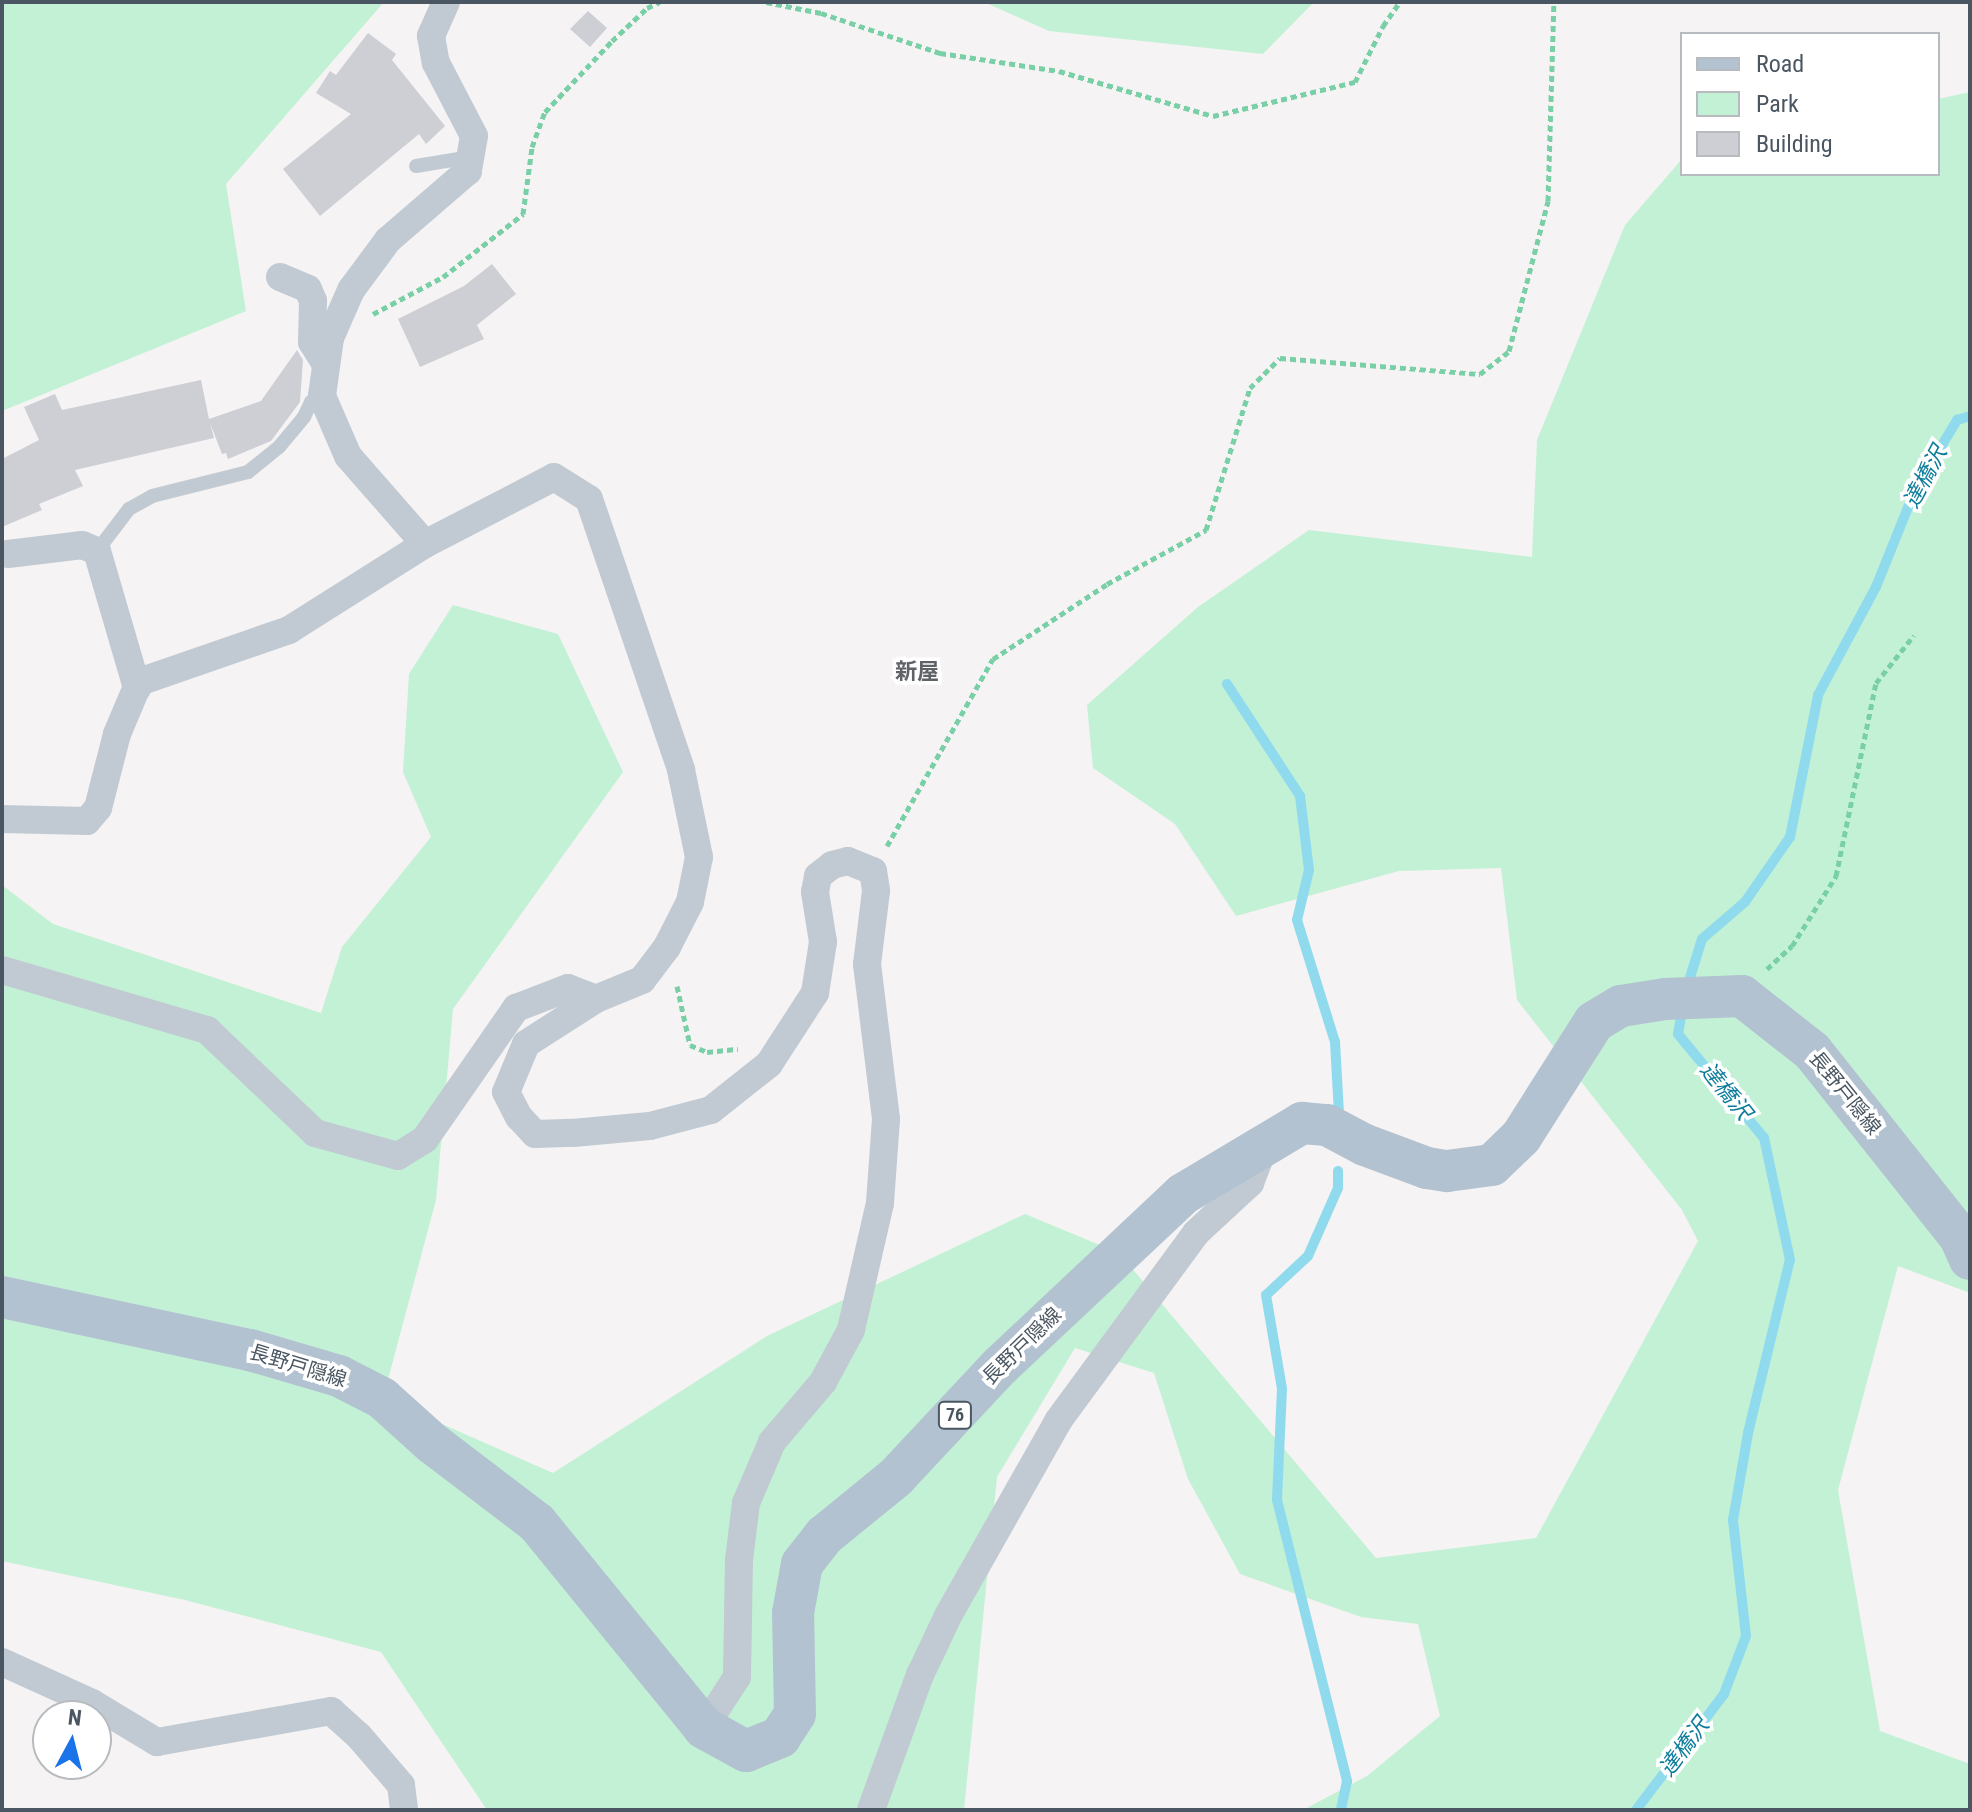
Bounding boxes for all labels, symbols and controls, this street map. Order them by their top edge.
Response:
legend [1680,32,1940,176]
text: Road [1756,50,1804,78]
text: Park [1756,90,1799,118]
text: Building [1756,130,1833,158]
water label: 達橋沢 [1898,442,1952,512]
district label: 新屋 [895,659,939,685]
street label: 長野戸隠線 [1804,1047,1886,1139]
water label: 達橋沢 [1695,1057,1757,1125]
street label: 長野戸隠線 [978,1303,1066,1389]
street label: 長野戸隠線 [247,1340,349,1392]
road number: 76 [937,1401,973,1429]
north arrow [32,1700,112,1780]
text: N [67,1704,83,1731]
water label: 達橋沢 [1654,1713,1714,1781]

